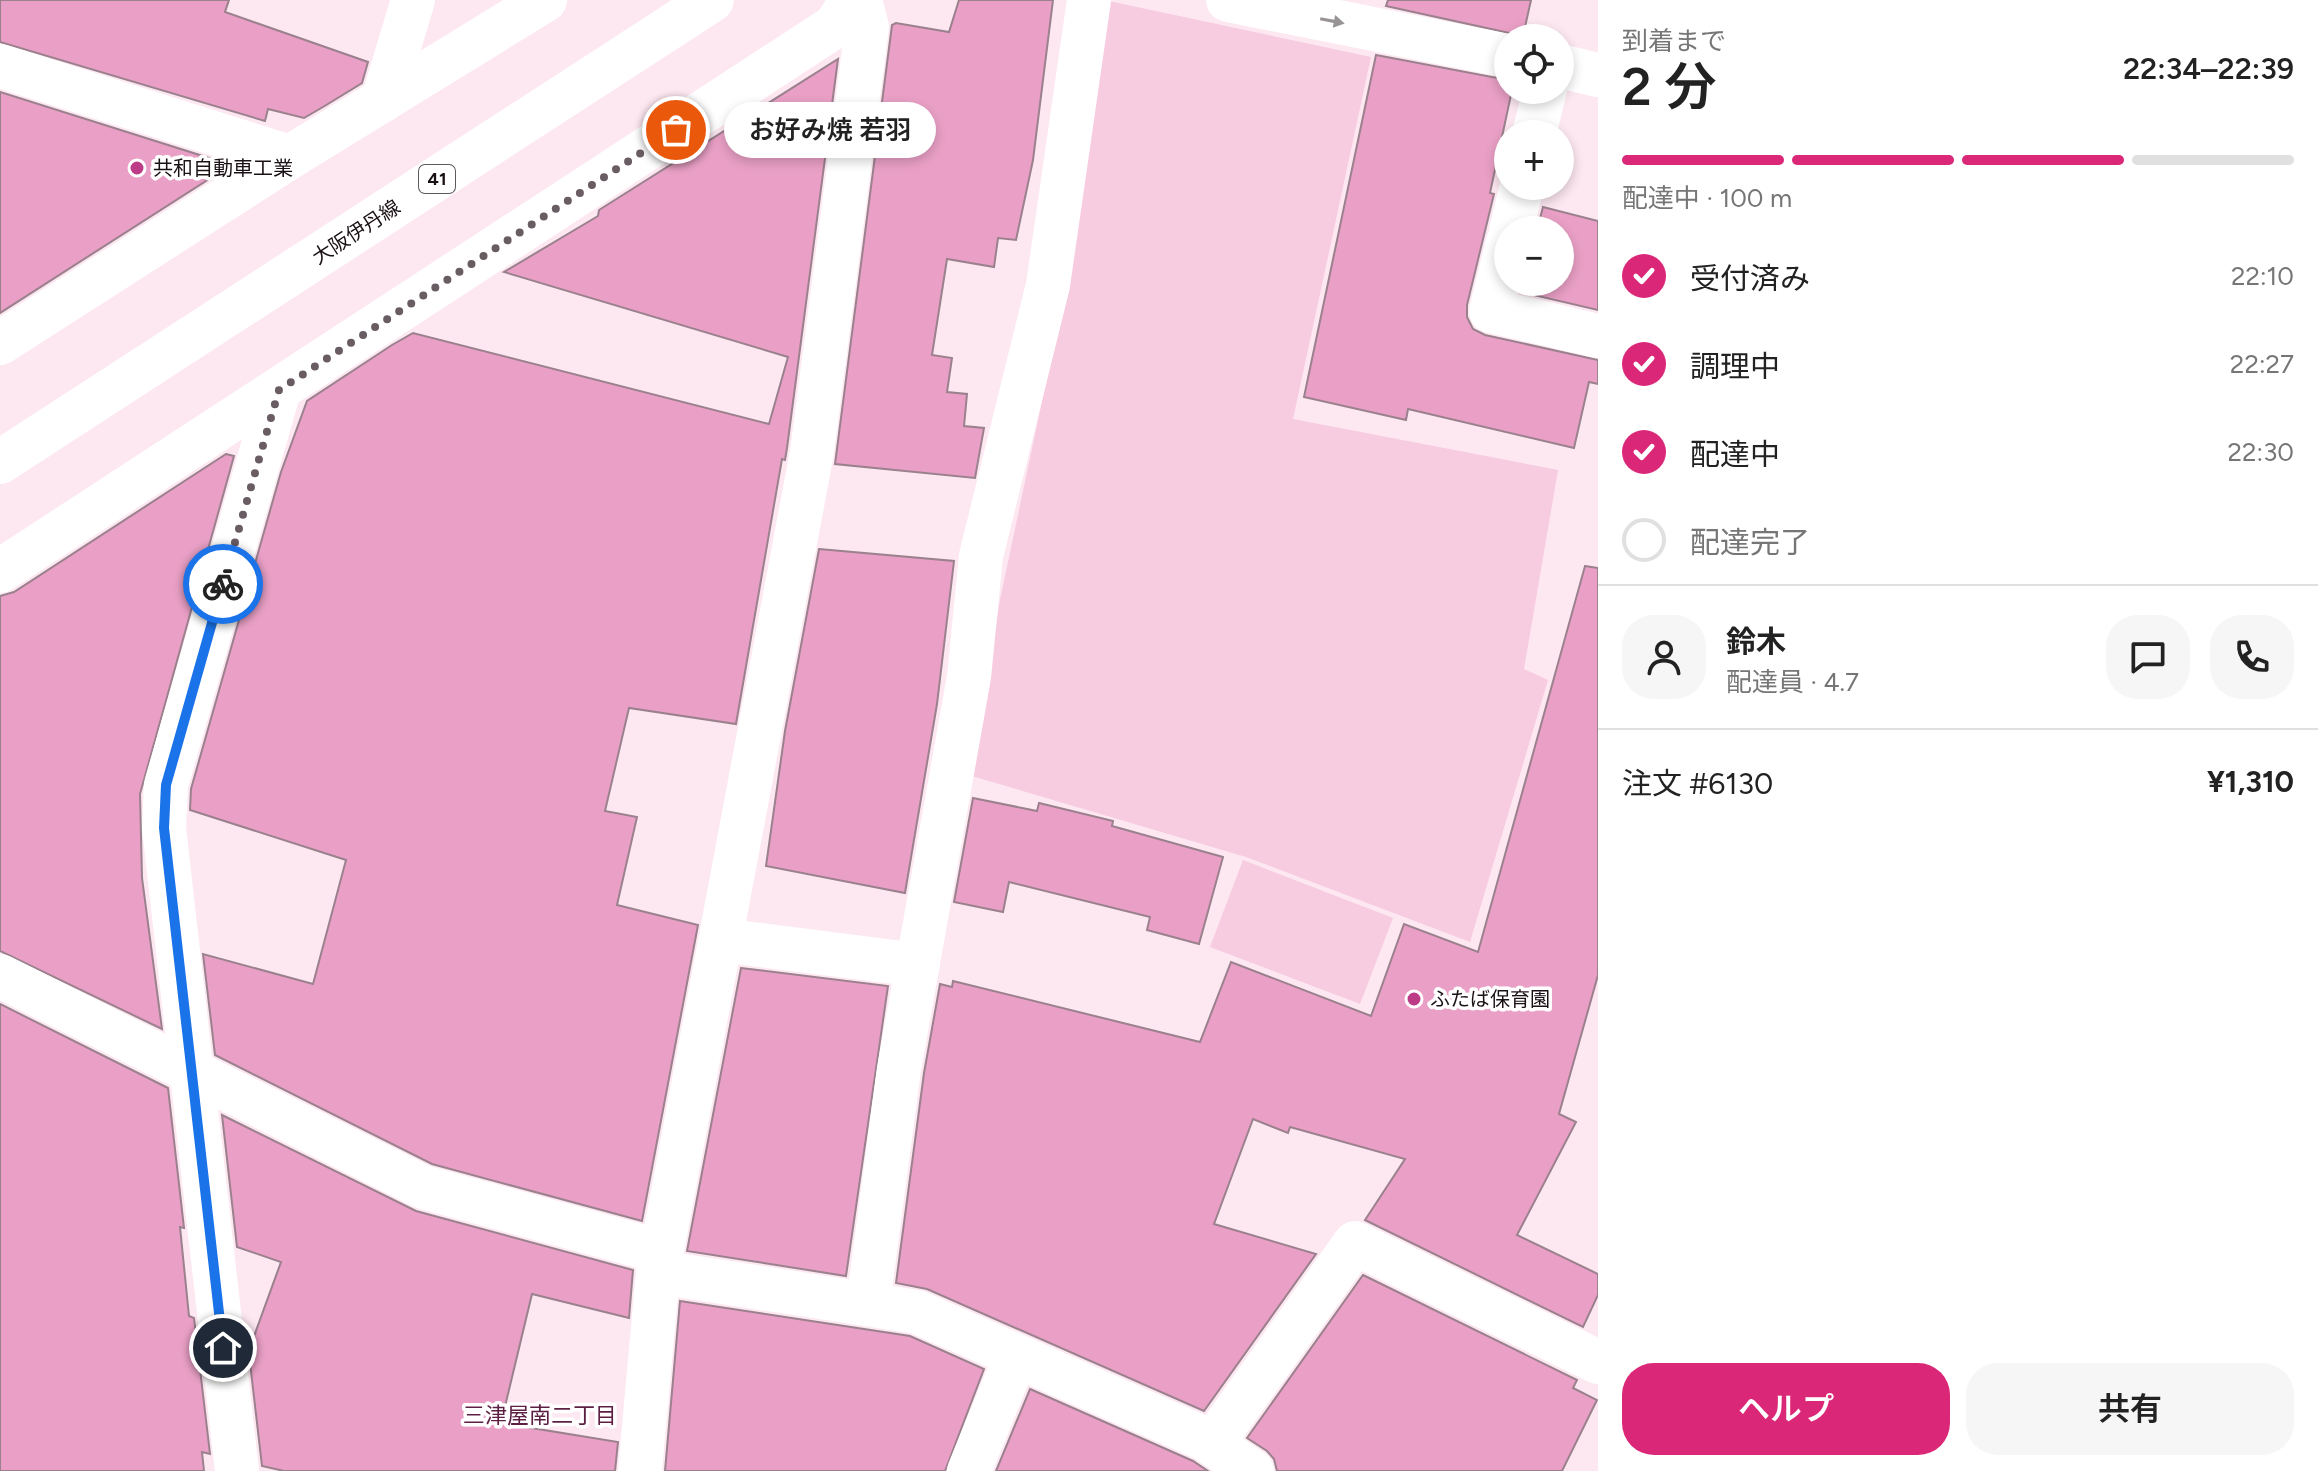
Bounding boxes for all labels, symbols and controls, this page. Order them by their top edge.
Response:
one-way arrow [1320,15,1345,27]
map controls [1494,24,1574,296]
button: locate [1494,24,1574,104]
text: 到着まで [1622,25,1726,57]
text: 22:34–22:39 [2123,50,2294,87]
text: 2 分 [1622,56,1716,118]
pin [642,96,710,164]
callout: お好み焼 若羽 [724,102,936,158]
icon: bag [654,108,698,152]
text: お好み焼 若羽 [749,114,911,146]
button: + [1494,120,1574,200]
place label: 共和自動車工業 [153,156,293,180]
marker: 共和自動車工業 [128,159,146,177]
road number: 41 [419,165,455,193]
text: 配達中 · 100 m [1622,182,1792,214]
street label: 大阪伊丹線 [308,195,404,269]
button: − [1494,216,1574,296]
icon: check [1622,254,1666,298]
text: 受付済み [1690,260,1810,297]
text: 22:10 [2231,260,2294,292]
icon: check [1622,342,1666,386]
text: 調理中 [1690,348,1780,385]
text: 22:27 [2230,348,2294,380]
icon: check [1622,430,1666,474]
text: 配達中 [1690,436,1780,473]
text: 22:30 [2228,436,2294,468]
text: 配達完了 [1690,524,1810,561]
courier [183,544,263,624]
icon: bike [201,562,245,606]
button: person [1622,615,1706,699]
button: chat [2106,615,2190,699]
button: phone [2210,615,2294,699]
text: 鈴木 [1726,623,1786,660]
text: 配達員 · 4.7 [1726,666,1859,698]
text: ¥1,310 [2207,763,2294,800]
text: 注文 #6130 [1622,765,1773,802]
place label: ふたば保育園 [1430,987,1550,1011]
marker: ふたば保育園 [1405,990,1423,1008]
pin [189,1314,257,1382]
icon: home [201,1326,245,1370]
button: ヘルプ [1622,1363,1950,1455]
button: 共有 [1966,1363,2294,1455]
district label: 三津屋南二丁目 [463,1402,617,1429]

